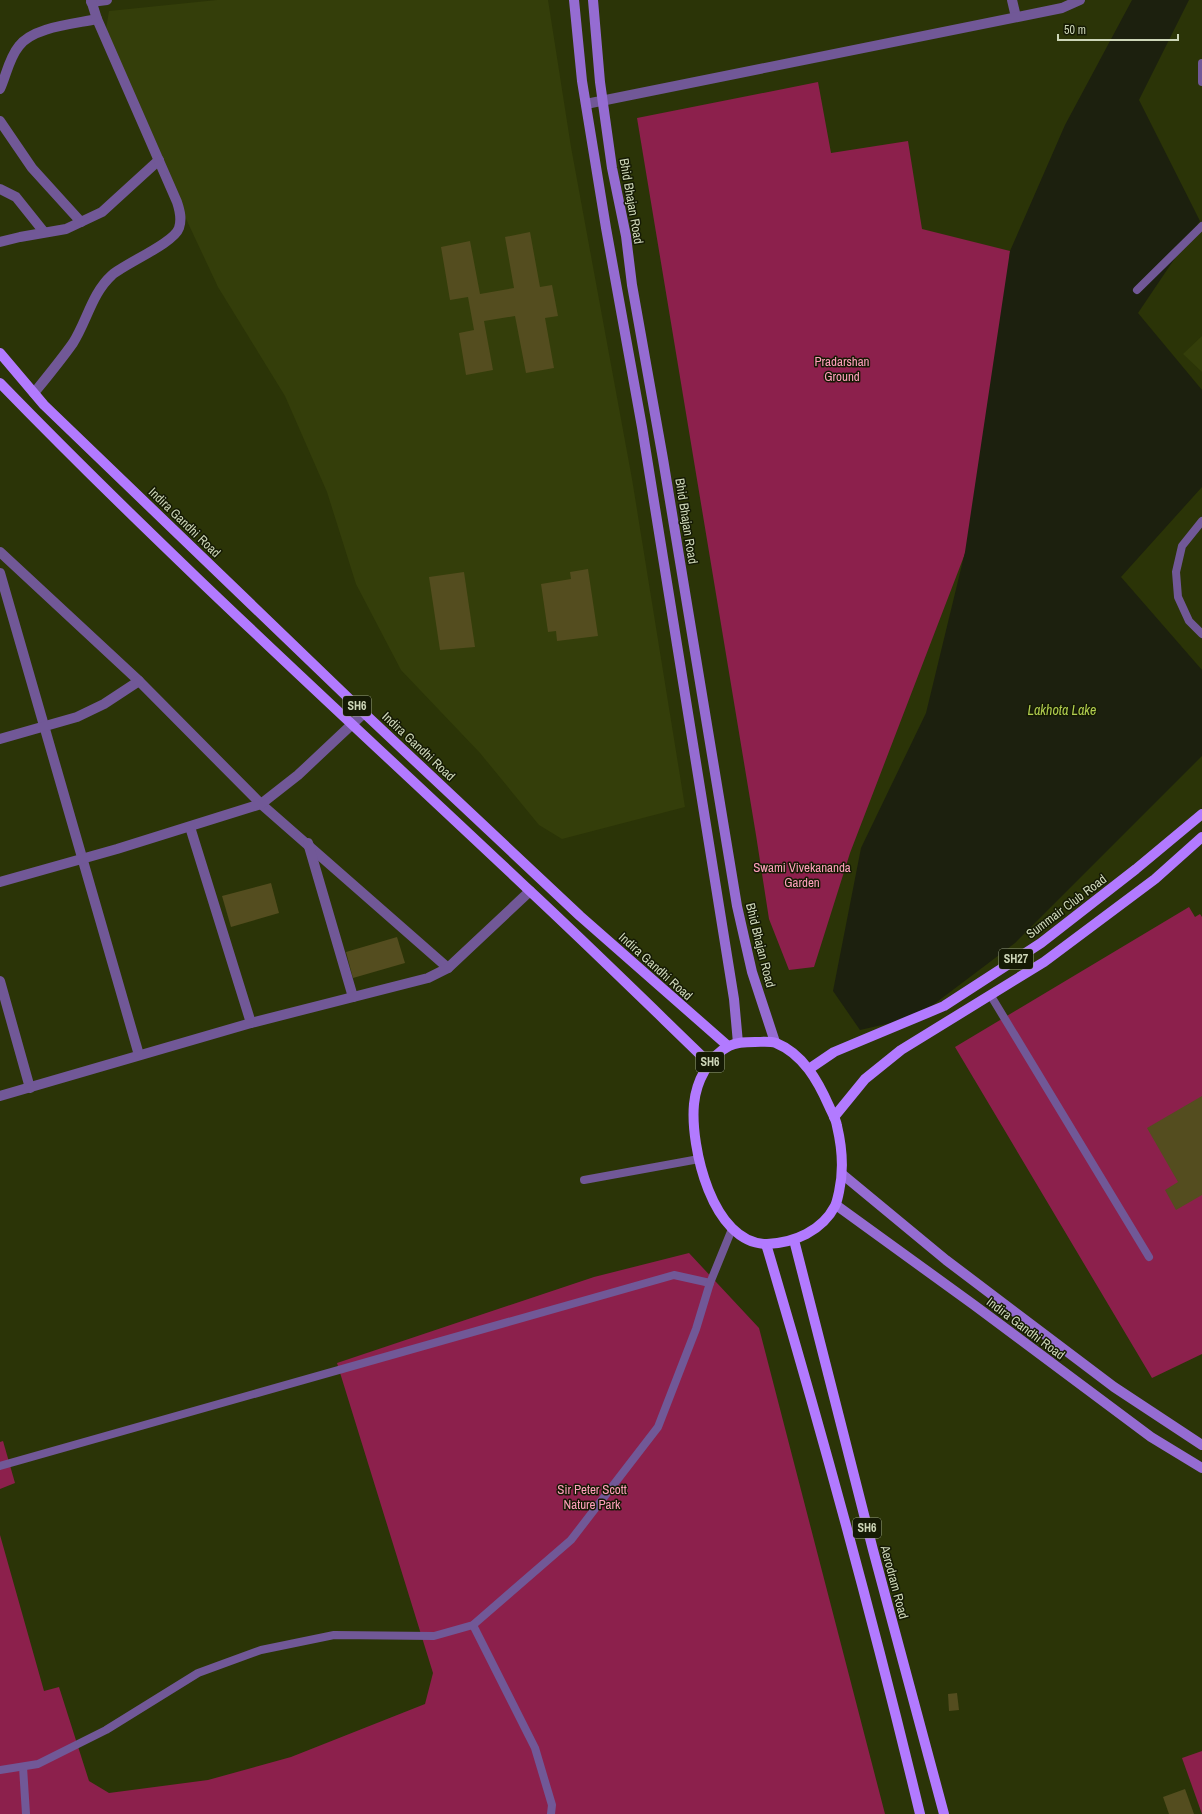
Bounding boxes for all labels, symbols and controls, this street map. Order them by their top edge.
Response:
scale bar [1058,16,1178,42]
text: 50 m [1064,22,1086,38]
street label: Bhid Bhajan Road [616,157,647,245]
park label: Pradarshan Ground [814,353,870,385]
street label: Bhid Bhajan Road [671,477,702,565]
street label: Indira Gandhi Road [145,484,224,561]
road number: SH6 [343,696,371,716]
water label: Lakhota Lake [1028,701,1096,719]
street label: Indira Gandhi Road [379,708,459,785]
park label: Swami Vivekananda Garden [753,859,851,891]
street label: Summair Club Road [1023,871,1110,942]
street label: Bhid Bhajan Road [742,901,779,989]
street label: Indira Gandhi Road [615,929,696,1004]
road number: SH27 [999,949,1033,969]
road number: SH6 [696,1052,724,1072]
street label: Indira Gandhi Road [983,1293,1068,1363]
park label: Sir Peter Scott Nature Park [557,1481,627,1513]
road number: SH6 [853,1518,881,1538]
street label: Aerodram Road [876,1543,912,1621]

